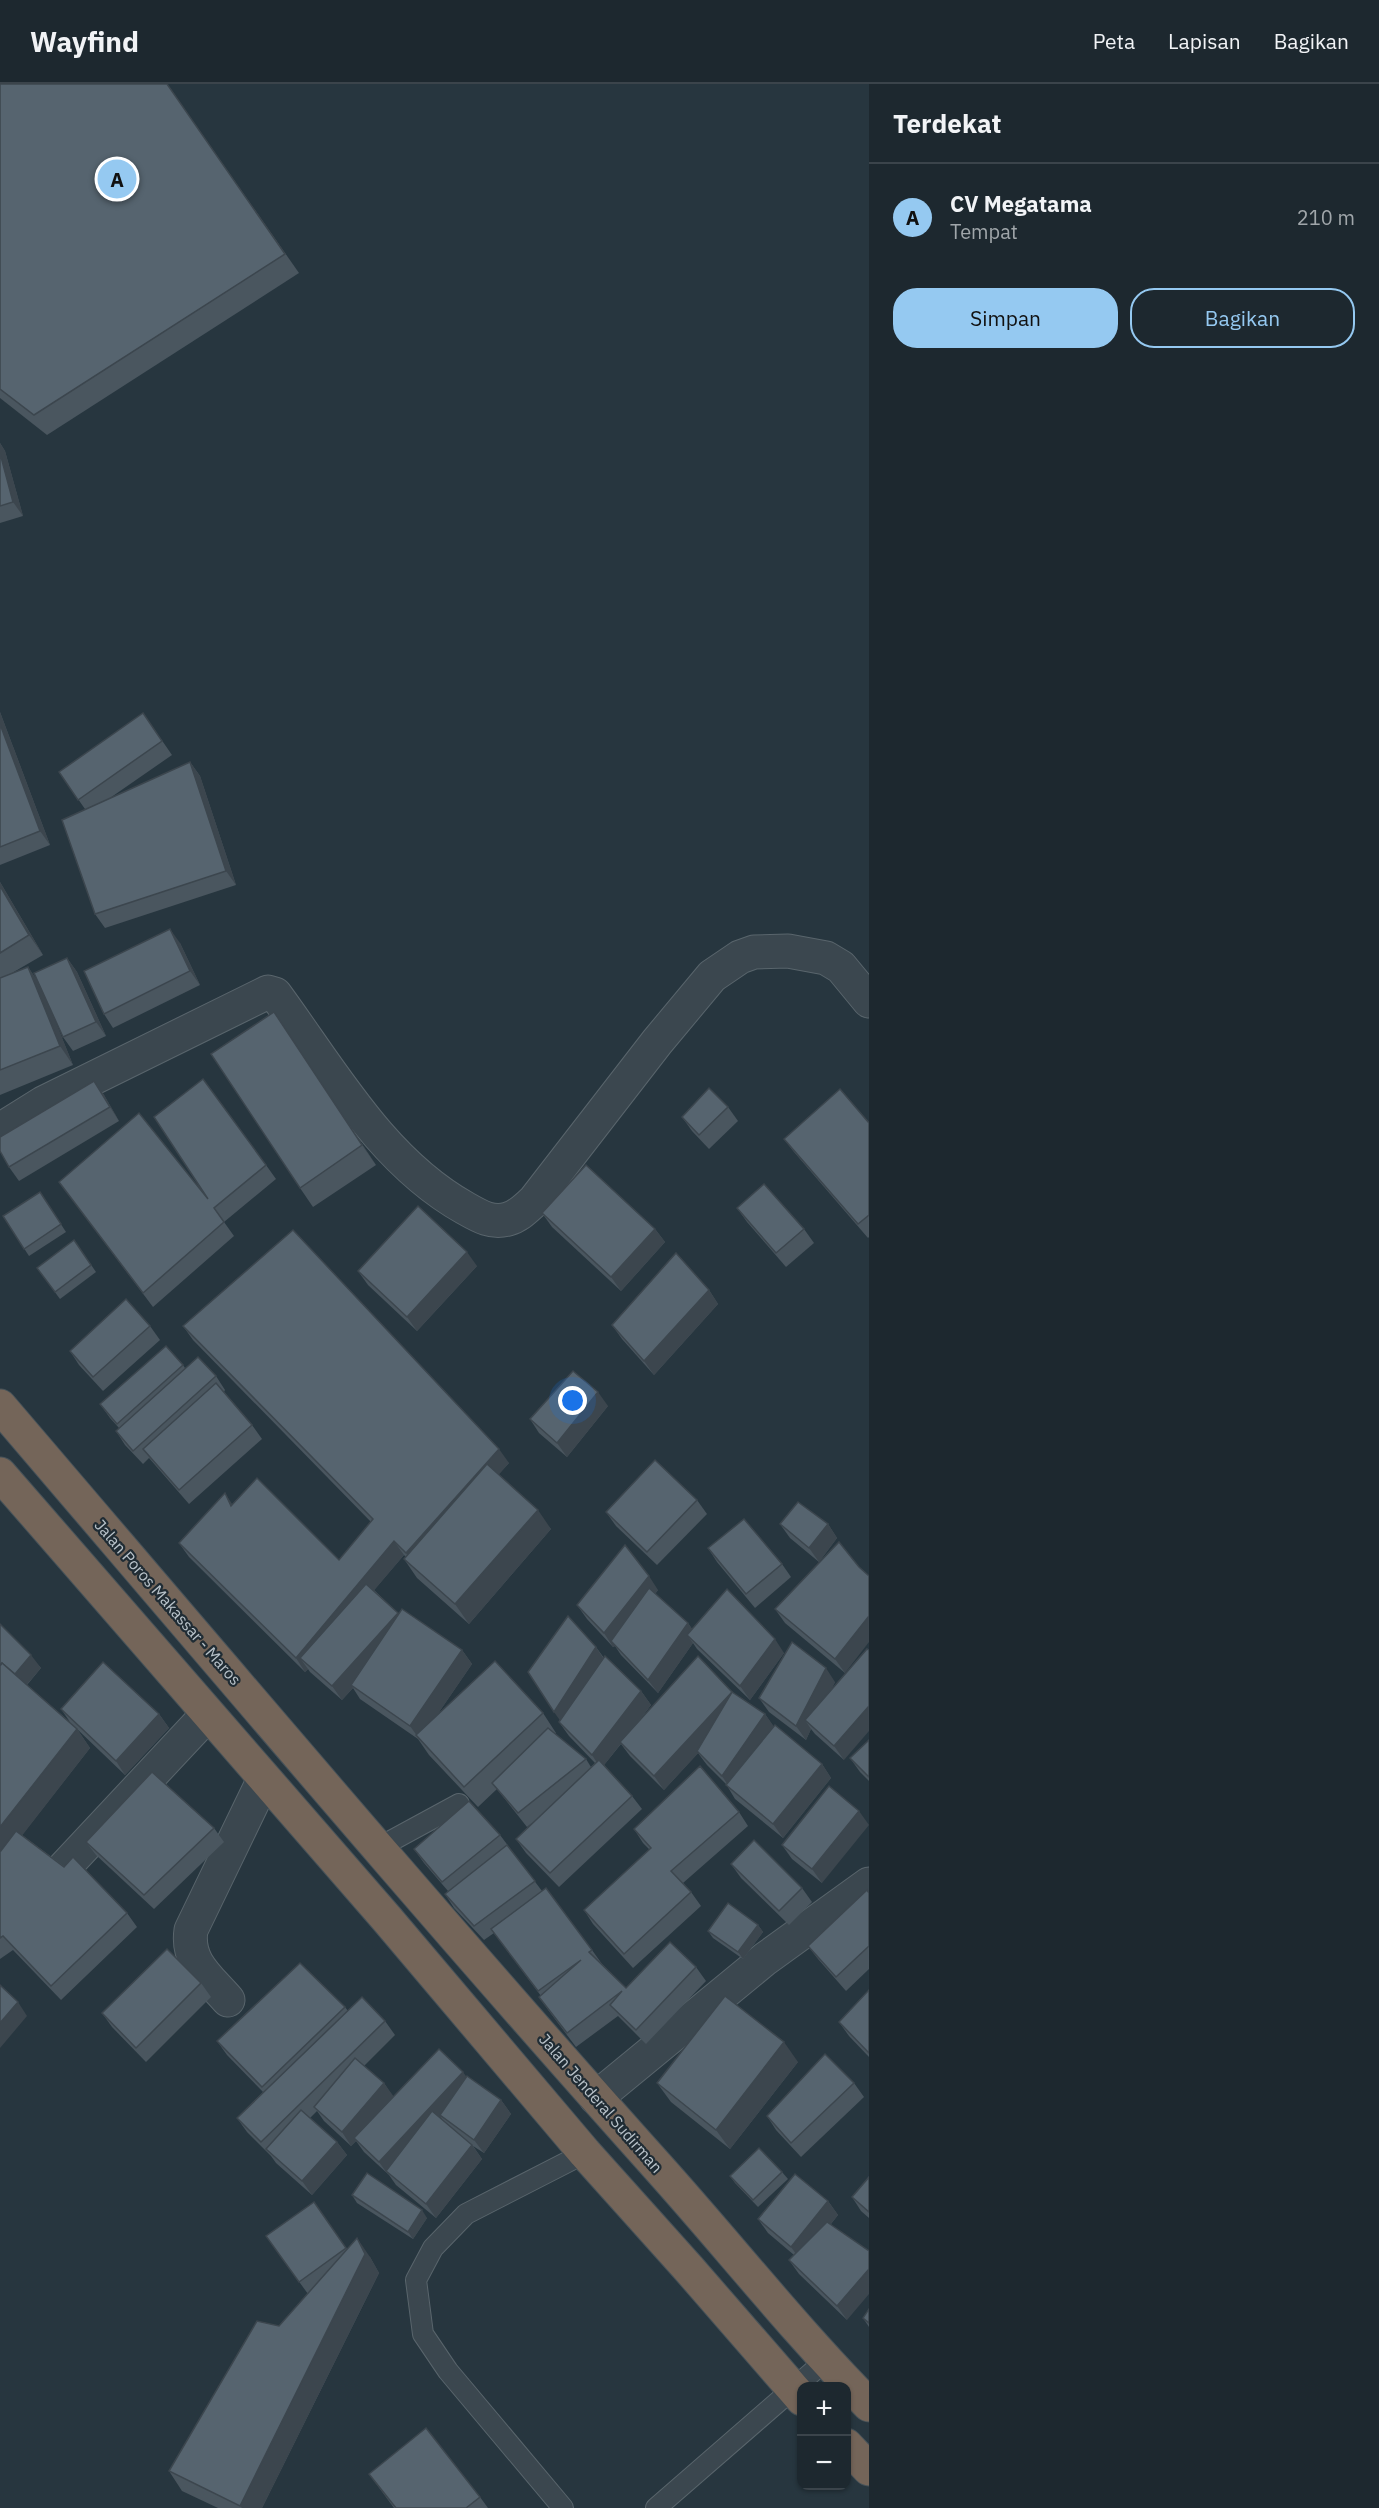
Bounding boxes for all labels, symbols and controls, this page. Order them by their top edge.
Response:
text: Wayfind [30,23,139,60]
text: Peta [1093,27,1135,55]
text: Lapisan [1168,27,1241,55]
text: Bagikan [1274,27,1349,55]
text: Terdekat [893,106,1002,140]
pin: A [98,156,136,202]
text: CV Megatama [950,189,1092,218]
text: A [906,204,919,231]
text: 210 m [1297,204,1355,231]
text: Tempat [950,218,1018,245]
button: Simpan [893,288,1118,348]
button: Bagikan [1130,288,1355,348]
your location [558,1386,587,1415]
street label: Jalan Poros Makassar - Maros [90,1515,246,1689]
street label: Jalan Jenderal Sudirman [535,2029,667,2177]
map controls [797,2382,851,2490]
button: + [797,2382,851,2436]
button: − [797,2436,851,2490]

